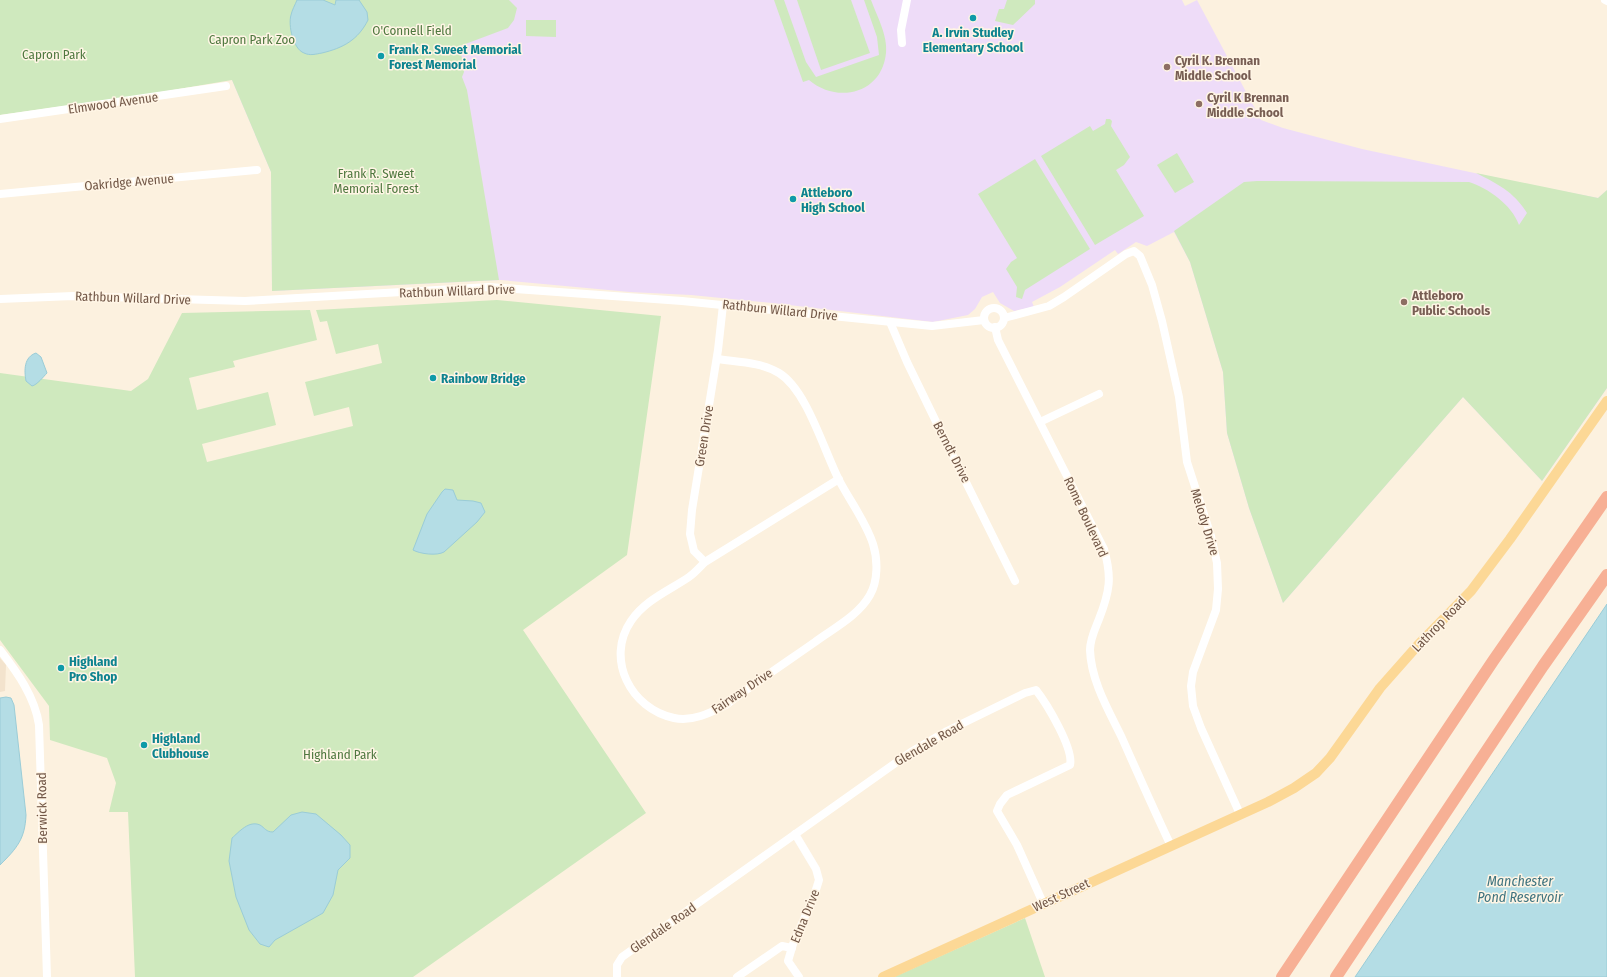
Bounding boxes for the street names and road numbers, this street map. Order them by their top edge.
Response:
street label: Elmwood Avenue [67,89,159,117]
street label: Oakridge Avenue [84,171,174,193]
street label: Rathbun Willard Drive [399,281,515,301]
street label: Rathbun Willard Drive [75,288,191,308]
street label: Rathbun Willard Drive [722,296,838,324]
street label: Green Drive [692,404,716,468]
street label: Berndt Drive [930,419,974,485]
street label: Rome Boulevard [1061,474,1111,560]
street label: Melody Drive [1188,487,1222,557]
street label: Lathrop Road [1409,593,1469,655]
street label: Fairway Drive [709,665,775,717]
street label: Glendale Road [892,717,966,769]
street label: Berwick Road [34,772,50,844]
street label: West Street [1030,875,1092,915]
street label: Edna Drive [787,887,823,945]
street label: Glendale Road [627,900,699,956]

